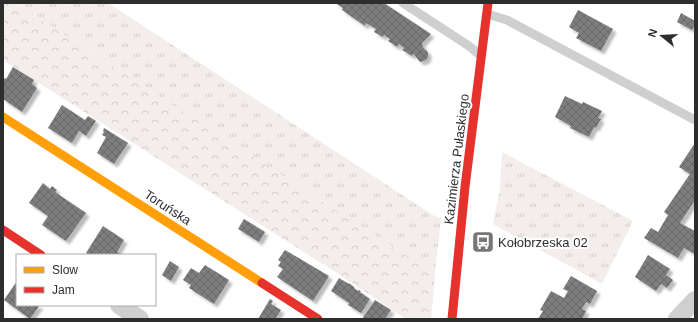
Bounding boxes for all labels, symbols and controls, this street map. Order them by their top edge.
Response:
north arrow [642,16,682,56]
text: N [646,27,659,39]
street label: Kazimierza Pułaskiego [441,93,472,225]
street label: Toruńska [142,187,195,228]
bus stop icon: Kołobrzeska 02 [470,229,496,255]
place label: Kołobrzeska 02 [498,235,588,250]
legend [16,254,156,306]
text: Slow [52,263,78,277]
text: Jam [52,283,75,297]

